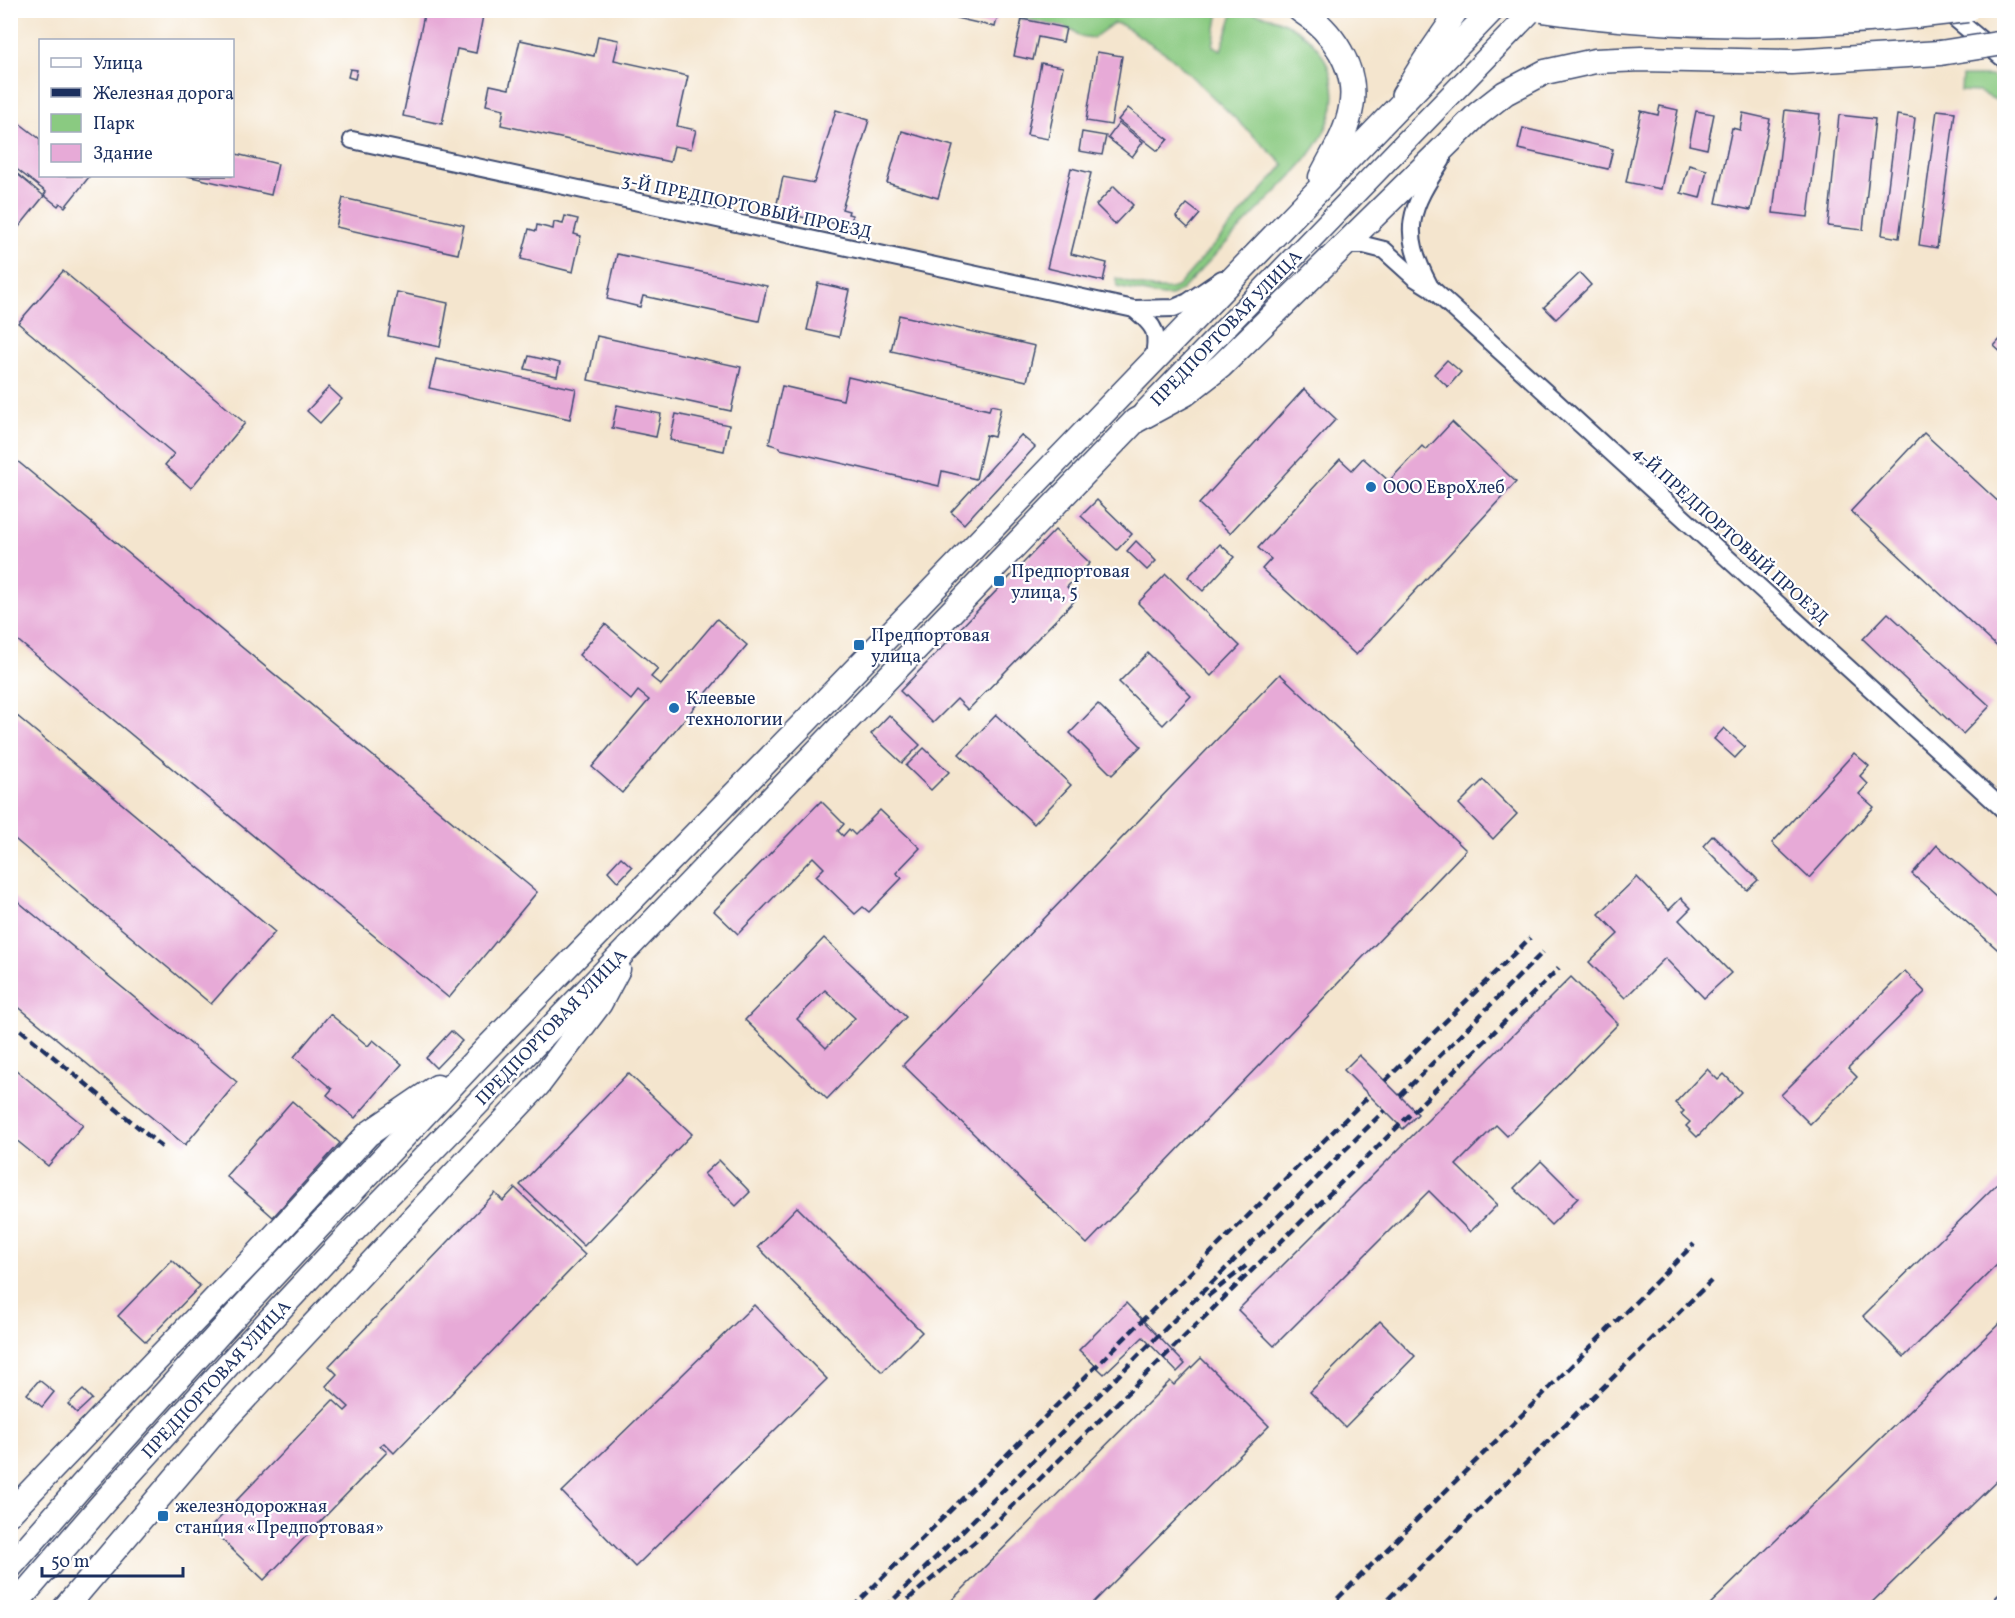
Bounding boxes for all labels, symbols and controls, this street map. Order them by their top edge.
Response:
legend [39,39,234,177]
text: Улица [93,52,143,77]
text: Железная дорога [93,82,234,107]
text: Парк [93,112,135,137]
text: Здание [93,142,153,167]
street label: 3-Й ПРЕДПОРТОВЫЙ ПРОЕЗД [619,169,874,246]
street label: ПРЕДПОРТОВАЯ УЛИЦА [1146,245,1309,413]
street label: 4-Й ПРЕДПОРТОВЫЙ ПРОЕЗД [1626,441,1834,631]
place label: ООО ЕвроХлеб [1383,476,1505,501]
marker: ООО ЕвроХлеб [1364,480,1378,494]
place label: Предпортовая улица, 5 [1011,560,1130,606]
marker: Предпортовая улица, 5 [992,574,1006,588]
place label: Предпортовая улица [871,624,990,670]
marker: Предпортовая улица [852,638,866,652]
place label: Клеевые технологии [686,687,783,733]
marker: Клеевые технологии [667,701,681,715]
street label: ПРЕДПОРТОВАЯ УЛИЦА [471,944,634,1112]
street label: ПРЕДПОРТОВАЯ УЛИЦА [137,1295,298,1465]
place label: железнодорожная станция «Предпортовая» [175,1495,384,1541]
marker: железнодорожная станция «Предпортовая» [156,1509,170,1523]
scale bar [42,1540,183,1578]
text: 50 m [51,1550,90,1575]

